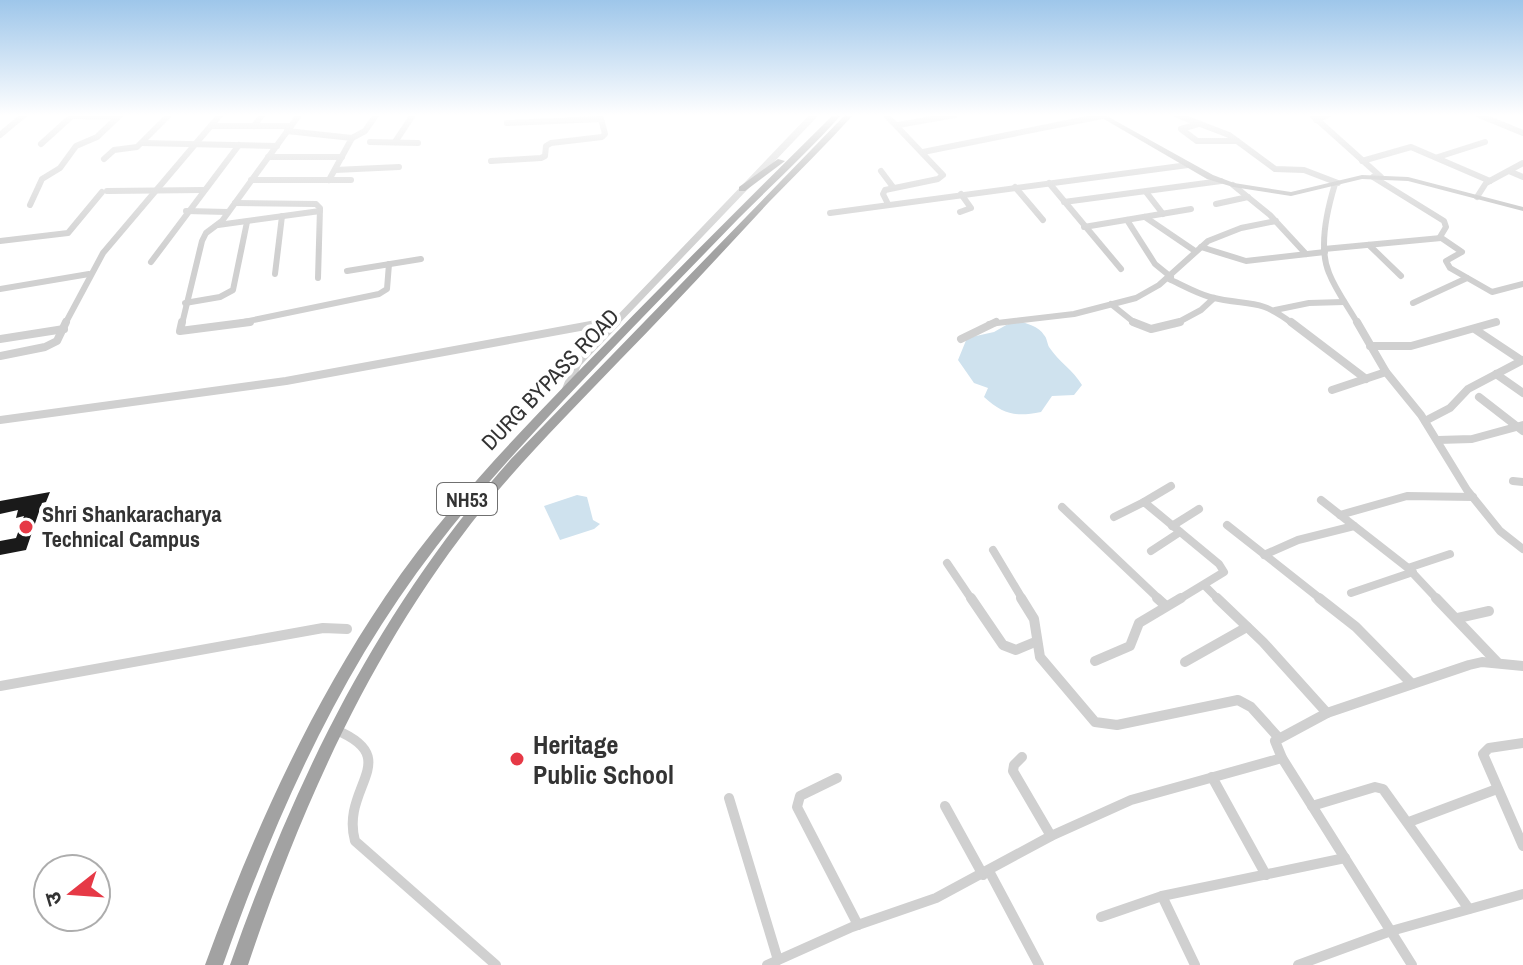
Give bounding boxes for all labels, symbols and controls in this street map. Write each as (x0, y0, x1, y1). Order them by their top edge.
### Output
street label: DURG BYPASS ROAD (475, 302, 625, 456)
road number: NH53 (437, 483, 497, 515)
place label: Shri Shankaracharya Technical Campus (42, 499, 222, 554)
marker: Shri Shankaracharya Technical Campus (17, 518, 35, 536)
place label: Heritage Public School (533, 727, 674, 792)
marker: Heritage Public School (508, 750, 526, 768)
north arrow (32, 853, 112, 933)
text: उ (36, 887, 69, 909)

